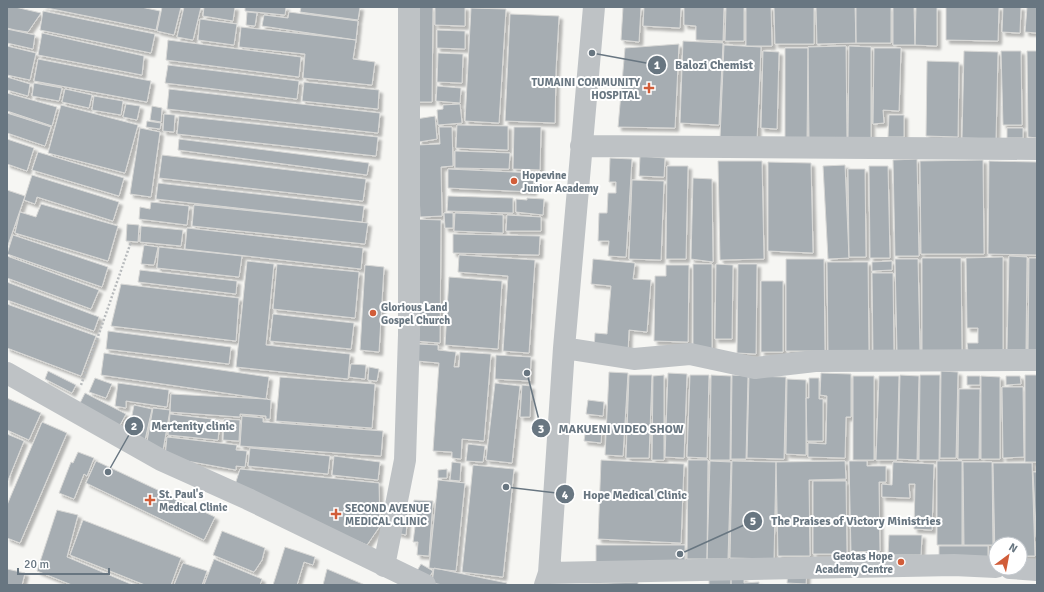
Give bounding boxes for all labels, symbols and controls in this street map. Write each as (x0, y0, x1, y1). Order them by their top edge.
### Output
callout: Balozi Chemist (647, 53, 761, 77)
text: 1 (654, 58, 661, 73)
text: Balozi Chemist (675, 58, 753, 73)
place label: TUMAINI COMMUNITY HOSPITAL (531, 76, 640, 102)
marker: TUMAINI COMMUNITY HOSPITAL (643, 82, 655, 94)
place label: Hopevine Junior Academy (522, 169, 599, 195)
marker: Hopevine Junior Academy (509, 176, 519, 186)
place label: Glorious Land Gospel Church (381, 301, 450, 327)
marker: Glorious Land Gospel Church (368, 308, 378, 318)
callout: Mertenity clinic (124, 414, 243, 438)
callout: MAKUENI VIDEO SHOW (531, 416, 692, 440)
text: 2 (131, 419, 137, 434)
text: Mertenity clinic (151, 419, 235, 434)
text: 3 (538, 422, 544, 437)
text: MAKUENI VIDEO SHOW (559, 422, 684, 437)
callout: Hope Medical Clinic (555, 482, 695, 506)
place label: St. Paul's Medical Clinic (159, 488, 227, 514)
text: 4 (562, 488, 569, 503)
text: Hope Medical Clinic (583, 488, 687, 503)
marker: St. Paul's Medical Clinic (144, 494, 156, 506)
place label: SECOND AVENUE MEDICAL CLINIC (345, 502, 430, 528)
marker: SECOND AVENUE MEDICAL CLINIC (330, 508, 342, 520)
callout: The Praises of Victory Ministries (743, 509, 949, 533)
text: 5 (750, 514, 756, 529)
text: The Praises of Victory Ministries (771, 514, 941, 529)
north arrow (988, 536, 1028, 576)
text: N (1006, 540, 1020, 555)
scale bar (18, 550, 109, 576)
place label: Geotas Hope Academy Centre (815, 550, 894, 576)
text: 20 m (24, 557, 49, 572)
marker: Geotas Hope Academy Centre (896, 557, 906, 567)

